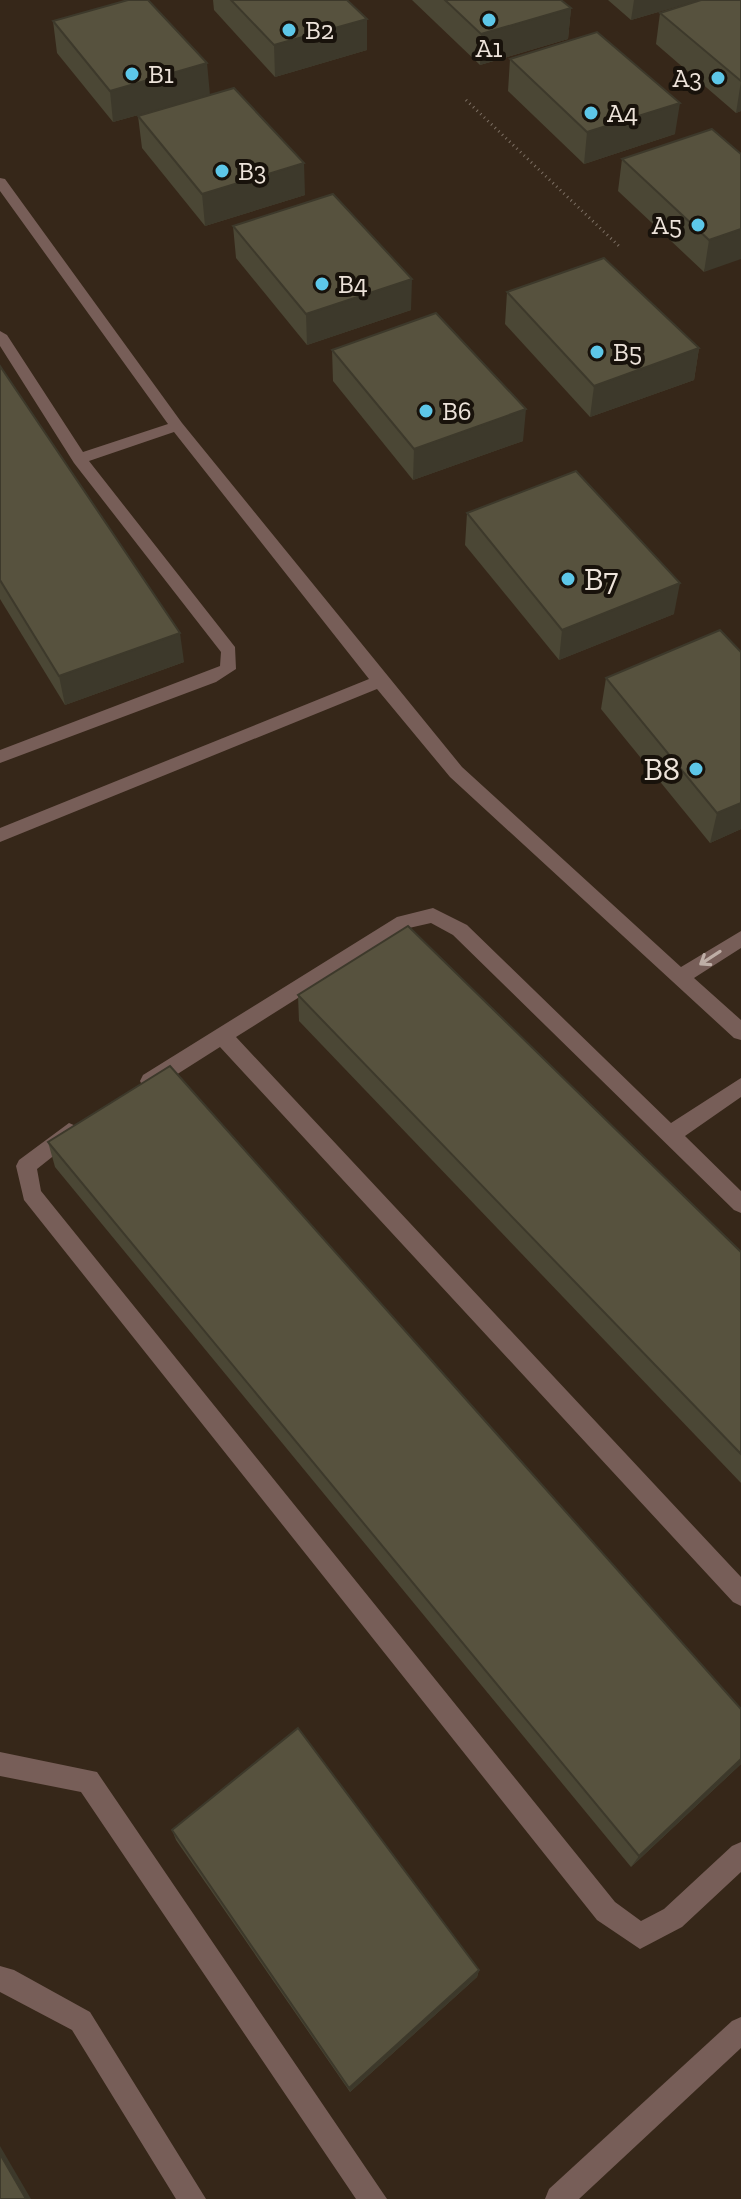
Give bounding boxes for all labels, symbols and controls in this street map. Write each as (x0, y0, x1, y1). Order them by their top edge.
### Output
marker: A1 (480, 11, 498, 29)
place label: B2 (305, 14, 334, 46)
marker: B2 (280, 21, 298, 39)
place label: A1 (476, 32, 502, 64)
place label: B1 (148, 58, 174, 90)
place label: A3 (672, 62, 702, 94)
marker: B1 (123, 65, 141, 83)
marker: A3 (709, 69, 727, 87)
place label: A4 (607, 97, 638, 129)
marker: A4 (582, 104, 600, 122)
place label: B3 (238, 155, 266, 187)
marker: B3 (213, 162, 231, 180)
place label: A5 (652, 209, 682, 241)
marker: A5 (689, 216, 707, 234)
place label: B4 (338, 268, 368, 300)
marker: B4 (313, 275, 331, 293)
place label: B5 (613, 336, 642, 368)
marker: B5 (588, 343, 606, 361)
place label: B6 (442, 395, 472, 427)
marker: B6 (417, 402, 435, 420)
place label: B7 (584, 560, 618, 598)
marker: B7 (559, 570, 577, 588)
place label: B8 (643, 750, 680, 788)
marker: B8 (687, 760, 705, 778)
one-way arrow (699, 951, 722, 967)

